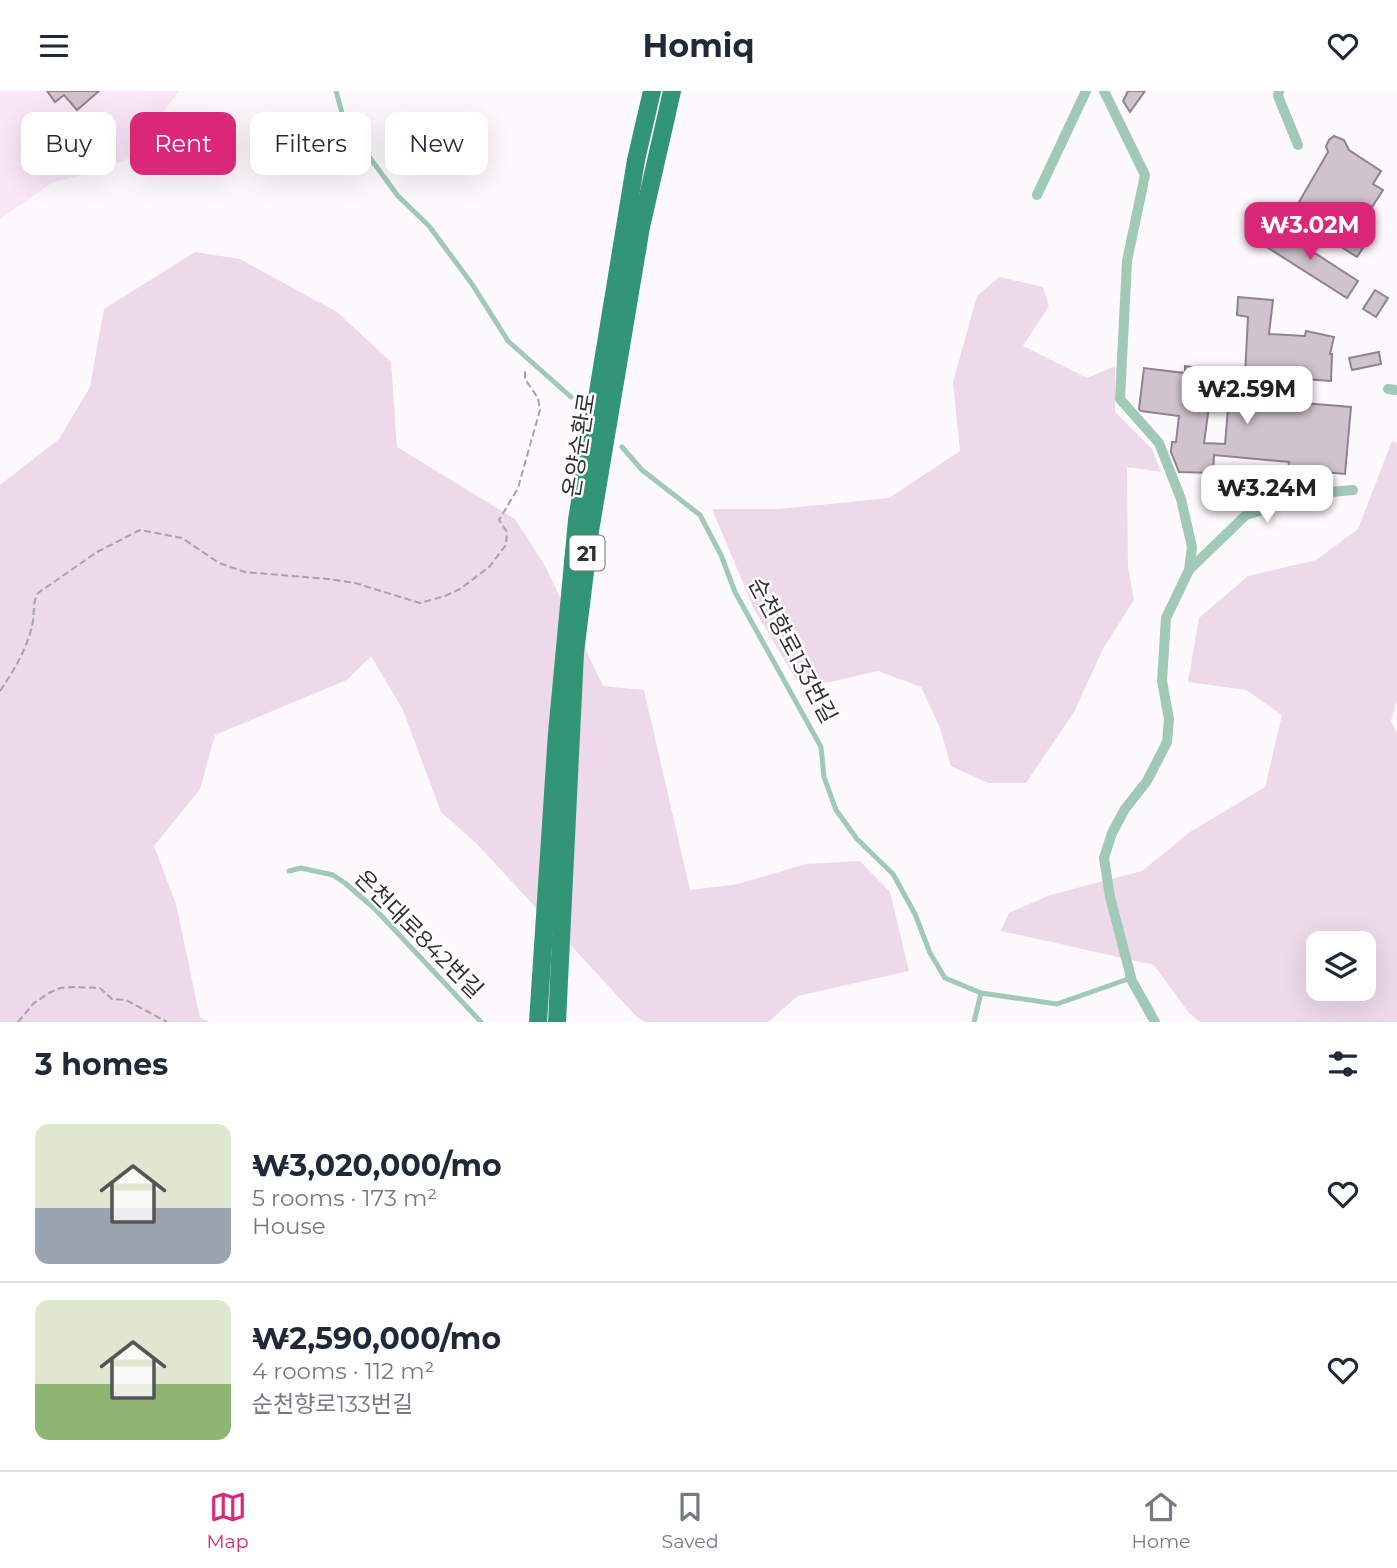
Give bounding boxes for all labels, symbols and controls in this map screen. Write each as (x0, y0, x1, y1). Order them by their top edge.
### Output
text: Homiq (642, 26, 755, 65)
icon: menu (35, 27, 73, 65)
icon: heart (1324, 27, 1362, 65)
chip: Buy (21, 112, 116, 175)
chip: Rent (130, 112, 236, 175)
chip: Filters (250, 112, 371, 175)
chip: New (385, 112, 488, 175)
pin: ₩3.02M (1253, 202, 1367, 262)
text: ₩3.02M (1260, 211, 1360, 239)
pin: ₩2.59M (1190, 367, 1304, 426)
text: ₩2.59M (1198, 375, 1296, 403)
street label: 온양순환로 (557, 391, 601, 499)
pin: ₩3.24M (1210, 465, 1324, 525)
text: ₩3.24M (1217, 474, 1317, 502)
road number: 21 (570, 535, 604, 571)
street label: 순천향로133번길 (743, 572, 843, 728)
street label: 온천대로842번길 (349, 864, 489, 1004)
map controls (1306, 931, 1376, 1001)
button: layers (1306, 931, 1376, 1001)
icon: filters (1324, 1045, 1362, 1083)
text: 3 homes (35, 1046, 168, 1083)
text: ₩3,020,000/mo (252, 1147, 502, 1184)
icon: home (91, 1152, 175, 1236)
icon: heart (1324, 1175, 1362, 1213)
text: 5 rooms · 173 m² (252, 1184, 437, 1212)
text: House (252, 1212, 326, 1240)
text: ₩2,590,000/mo (252, 1320, 501, 1357)
icon: home (91, 1328, 175, 1412)
icon: heart (1324, 1351, 1362, 1389)
text: 4 rooms · 112 m² (252, 1357, 434, 1385)
text: 순천향로133번길 (252, 1390, 413, 1418)
tab: Map (206, 1488, 249, 1553)
tab: Saved (662, 1488, 719, 1553)
tab: Home (1132, 1488, 1191, 1553)

